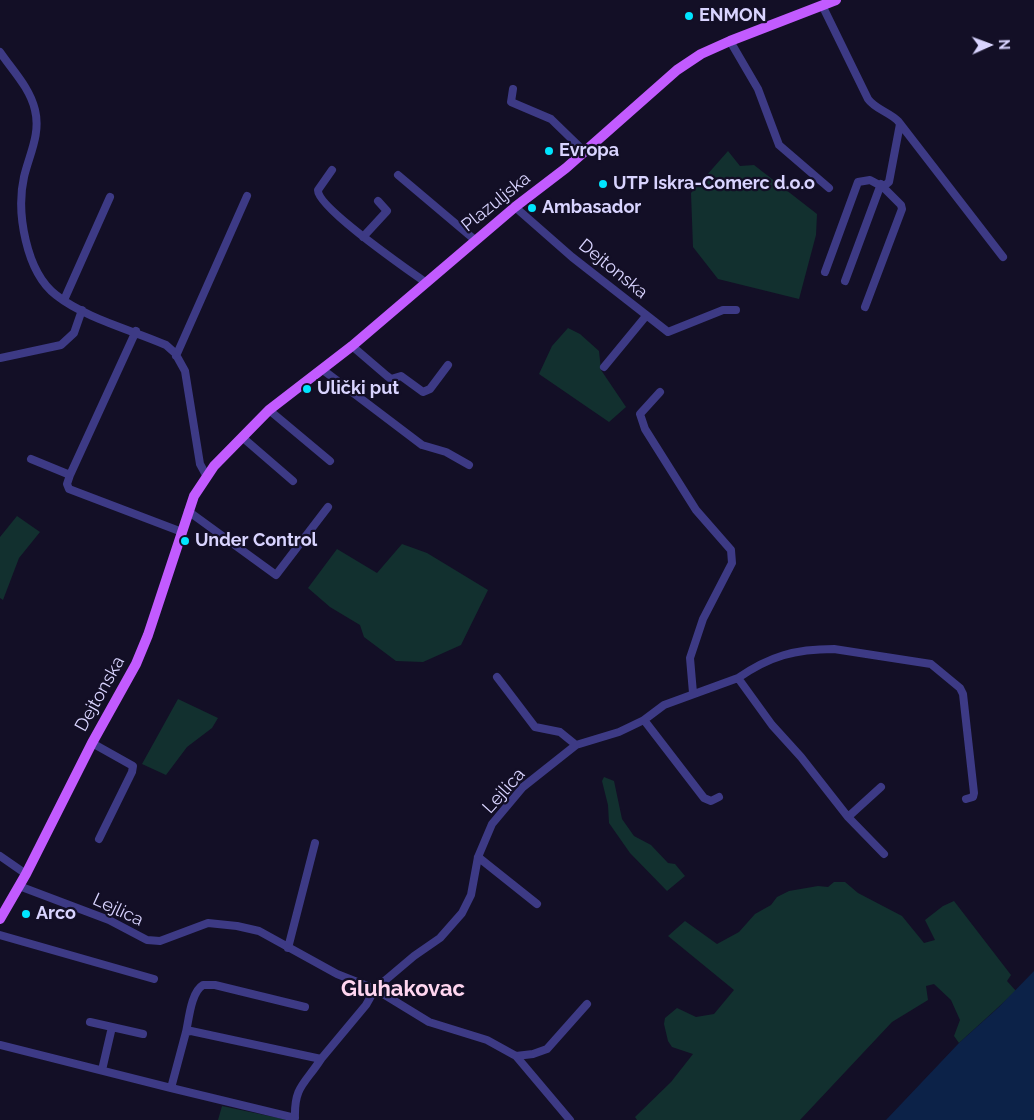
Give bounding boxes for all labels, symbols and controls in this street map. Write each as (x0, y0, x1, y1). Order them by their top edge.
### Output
place label: ENMON (699, 5, 766, 27)
marker: ENMON (683, 10, 695, 22)
north arrow (964, 20, 1014, 70)
text: N (996, 39, 1012, 50)
place label: Evropa (559, 140, 619, 162)
marker: Evropa (543, 145, 555, 157)
street label: Plazuljska (457, 168, 535, 236)
place label: UTP Iskra-Comerc d.o.o (613, 173, 815, 195)
marker: UTP Iskra-Comerc d.o.o (597, 178, 609, 190)
place label: Ambasador (542, 197, 641, 219)
marker: Ambasador (526, 202, 538, 214)
street label: Dejtonska (574, 235, 652, 303)
place label: Ulički put (317, 378, 399, 400)
marker: Ulički put (301, 383, 313, 395)
place label: Under Control (195, 530, 317, 552)
marker: Under Control (179, 535, 191, 547)
street label: Dejtonska (71, 653, 129, 735)
street label: Lejlica (478, 764, 530, 818)
street label: Lejlica (89, 889, 147, 931)
place label: Arco (36, 903, 76, 925)
marker: Arco (20, 908, 32, 920)
district label: Gluhakovac (341, 976, 465, 1002)

